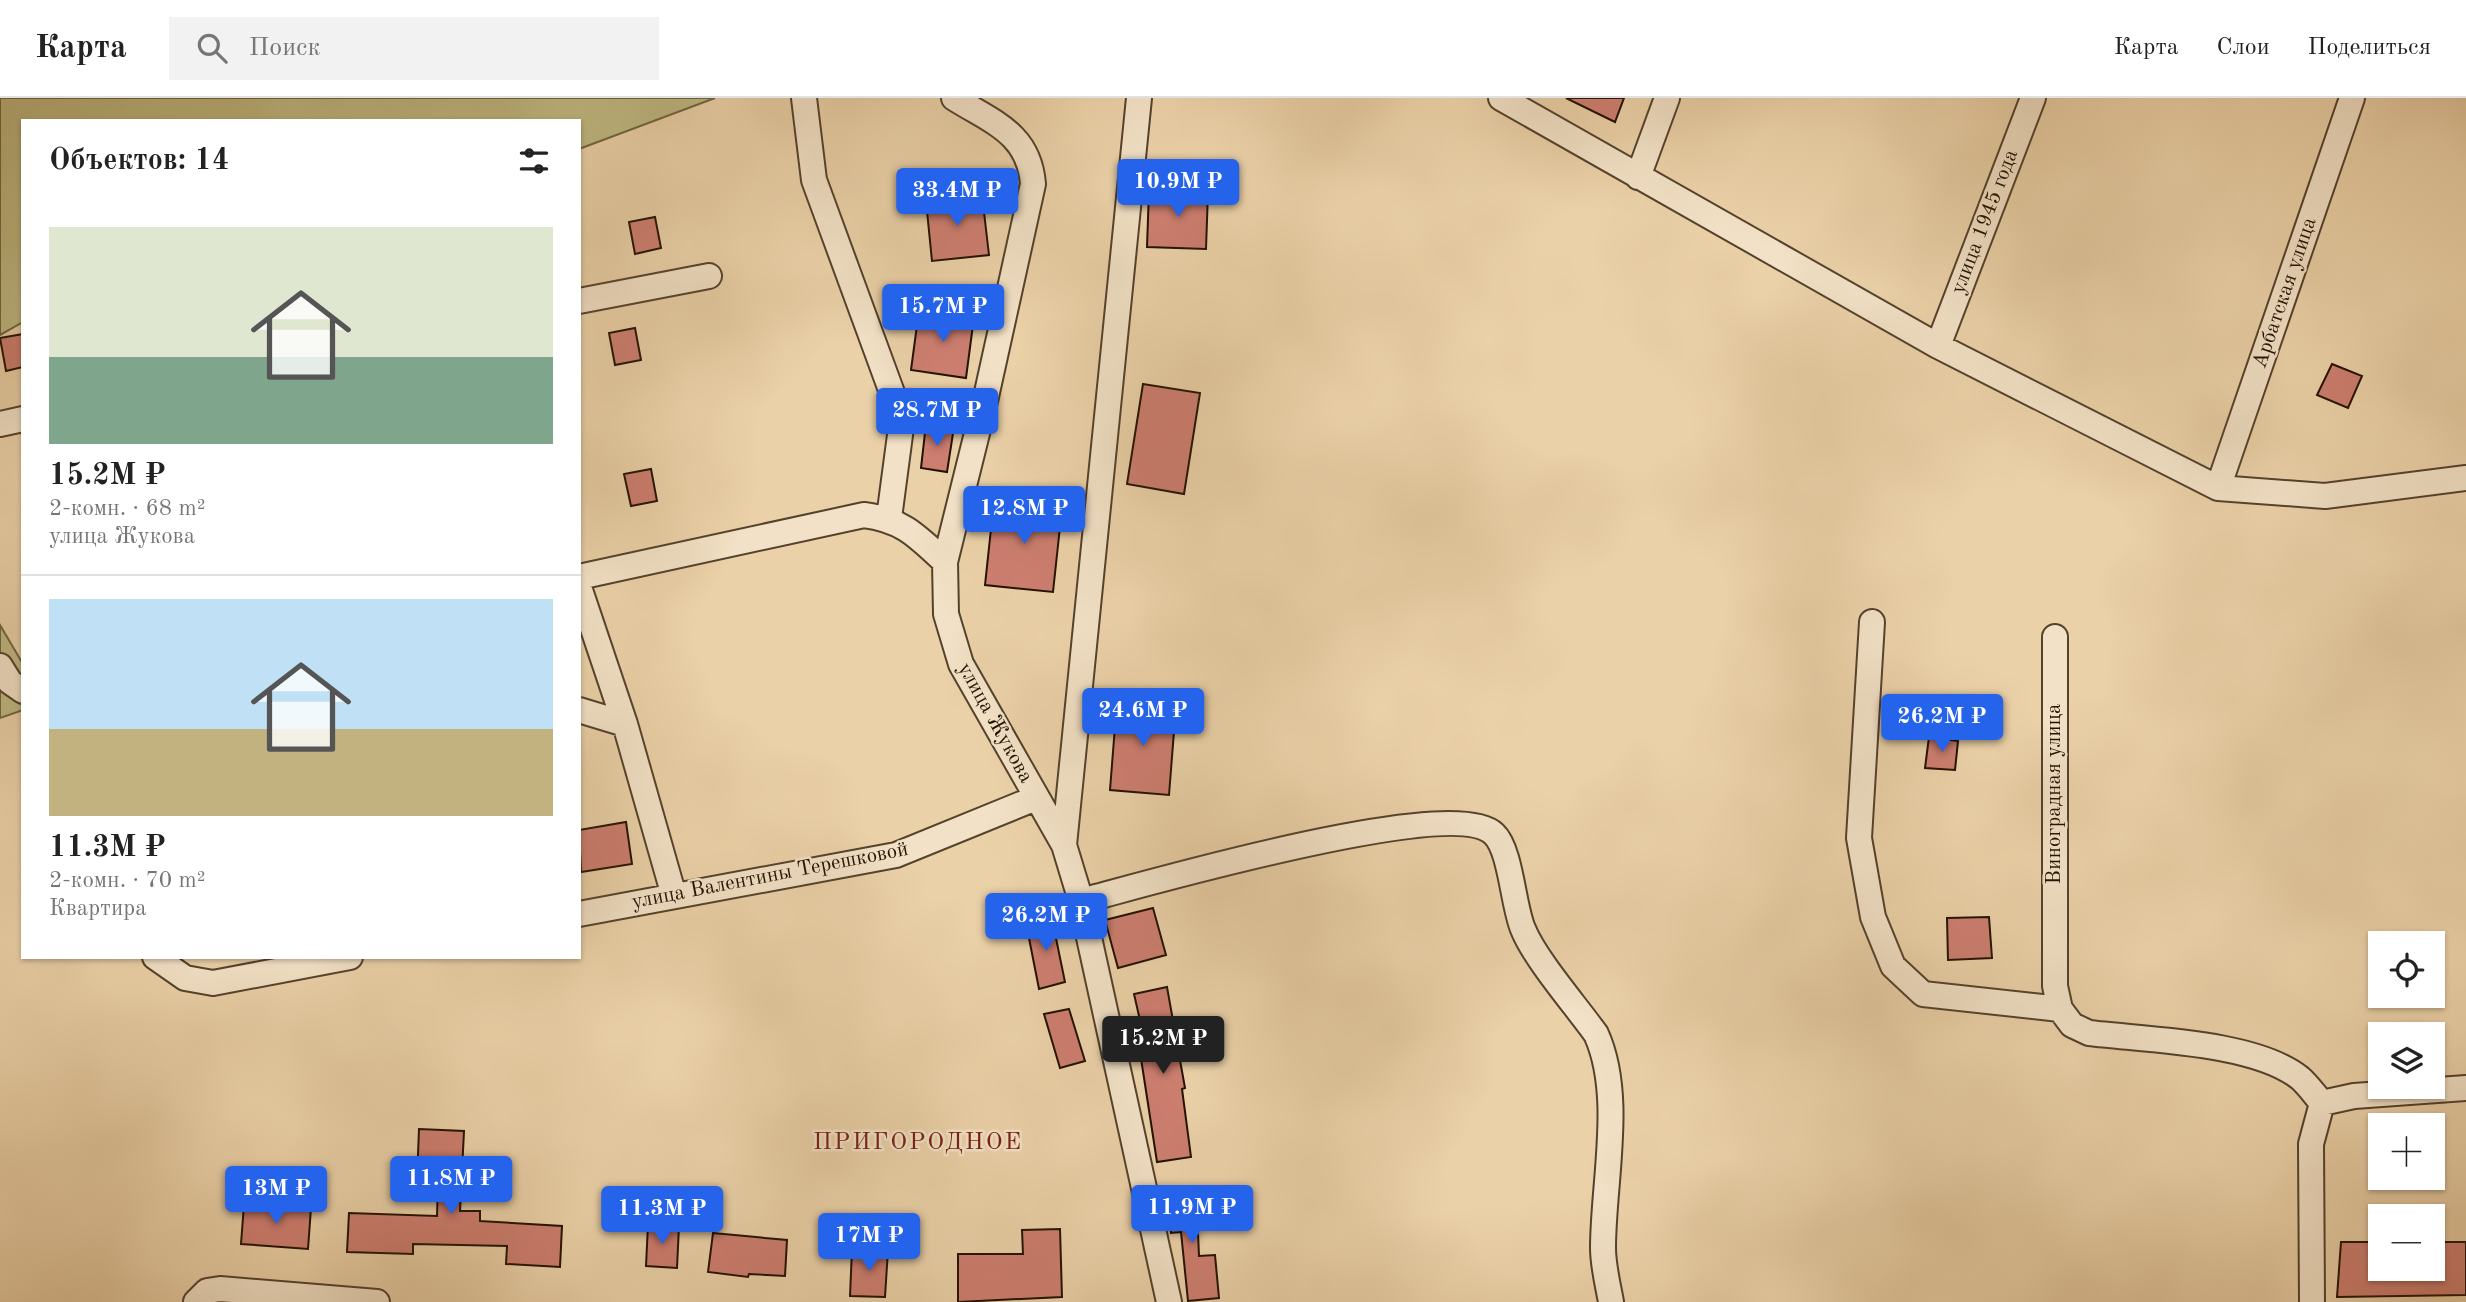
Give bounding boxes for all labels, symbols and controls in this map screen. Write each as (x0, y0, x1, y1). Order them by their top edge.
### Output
search box (169, 17, 659, 80)
icon: search (193, 29, 231, 67)
text: Карта (35, 32, 127, 65)
text: Поиск (249, 35, 321, 61)
text: Карта (2114, 36, 2179, 60)
text: Слои (2217, 36, 2270, 60)
text: Поделиться (2308, 36, 2431, 60)
icon: filters (515, 142, 553, 180)
text: Объектов: 14 (49, 146, 229, 176)
street label: улица 1945 года (1948, 147, 2022, 297)
pin: 10.9M ₽ (1113, 159, 1243, 219)
pin: 33.4M ₽ (892, 169, 1022, 228)
text: 10.9M ₽ (1133, 170, 1223, 193)
text: 33.4M ₽ (912, 179, 1002, 202)
street label: Арбатская улица (2249, 215, 2321, 371)
icon: home (238, 272, 364, 398)
pin: 15.7M ₽ (878, 285, 1008, 344)
text: 15.7M ₽ (898, 295, 988, 318)
pin: 28.7M ₽ (872, 388, 1002, 448)
text: 28.7M ₽ (892, 399, 982, 422)
text: 15.2M ₽ (49, 461, 166, 491)
pin: 12.8M ₽ (959, 486, 1089, 546)
text: 2-комн. · 68 m² (49, 497, 206, 520)
text: 12.8M ₽ (979, 497, 1069, 520)
text: улица Жукова (49, 525, 195, 548)
icon: home (238, 644, 364, 770)
street label: улица Жукова (954, 660, 1036, 786)
pin: 24.6M ₽ (1078, 688, 1208, 748)
pin: 26.2M ₽ (1877, 694, 2007, 754)
text: 24.6M ₽ (1098, 699, 1188, 722)
street label: Виноградная улица (2044, 704, 2065, 884)
text: 26.2M ₽ (1897, 705, 1987, 728)
text: 11.3M ₽ (49, 833, 166, 863)
street label: улица Валентины Терешковой (630, 839, 910, 913)
text: 2-комн. · 70 m² (49, 869, 206, 892)
pin: 26.2M ₽ (981, 894, 1111, 953)
text: Квартира (49, 897, 147, 920)
text: 26.2M ₽ (1001, 904, 1091, 927)
map controls (2368, 931, 2445, 1281)
button: locate (2368, 931, 2445, 1008)
pin: 15.2M ₽ (1098, 1016, 1228, 1076)
button: layers (2368, 1022, 2445, 1099)
text: 15.2M ₽ (1118, 1027, 1208, 1050)
button: + (2368, 1113, 2445, 1190)
district label: ПРИГОРОДНОЕ (813, 1131, 1023, 1155)
pin: 11.8M ₽ (386, 1156, 516, 1216)
pin: 13M ₽ (227, 1166, 325, 1226)
text: 11.8M ₽ (406, 1167, 496, 1190)
text: 13M ₽ (241, 1177, 311, 1200)
pin: 11.3M ₽ (597, 1186, 727, 1246)
pin: 11.9M ₽ (1127, 1186, 1257, 1245)
text: 11.9M ₽ (1147, 1196, 1237, 1219)
text: 11.3M ₽ (617, 1197, 707, 1220)
button: − (2368, 1204, 2445, 1281)
pin: 17M ₽ (820, 1214, 918, 1273)
text: 17M ₽ (834, 1224, 904, 1247)

